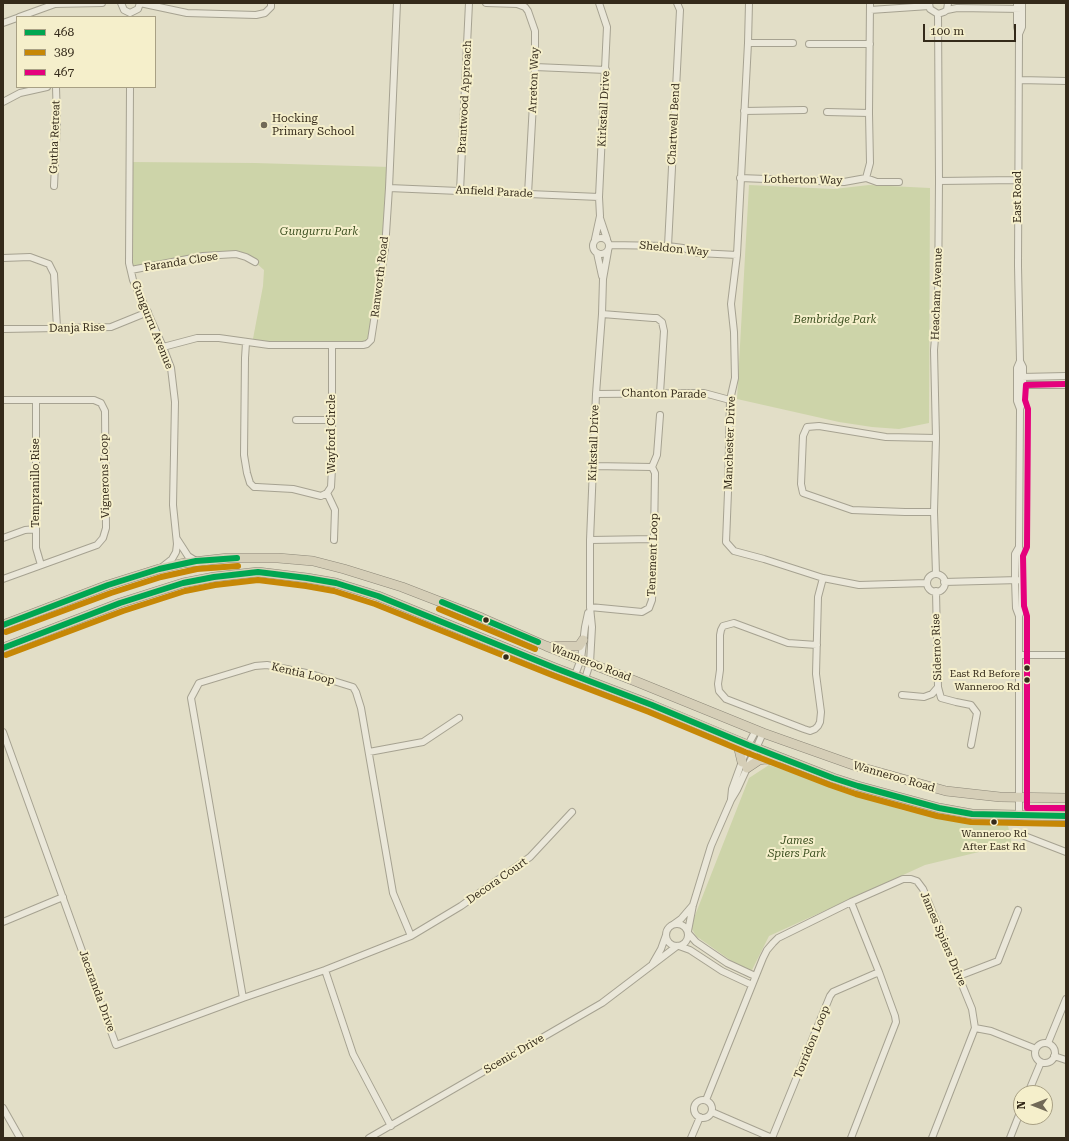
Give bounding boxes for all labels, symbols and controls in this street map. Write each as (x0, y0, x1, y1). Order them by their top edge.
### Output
legend (16, 16, 156, 88)
scale bar (925, 16, 1018, 42)
text: 100 m (930, 24, 964, 38)
text: 468 (54, 25, 74, 39)
street label: Brantwood Approach (455, 40, 475, 154)
text: 389 (54, 45, 74, 59)
street label: Arreton Way (526, 47, 542, 113)
text: 467 (54, 65, 74, 79)
street label: Kirkstall Drive (595, 70, 613, 148)
street label: Chartwell Bend (665, 83, 683, 165)
street label: Gutha Retreat (47, 100, 63, 174)
place label: Hocking Primary School (272, 112, 354, 138)
marker: Hocking Primary School (259, 120, 269, 130)
street label: East Road (1011, 171, 1025, 223)
street label: Lotherton Way (763, 173, 843, 187)
street label: Anfield Parade (455, 183, 533, 201)
park label: Gungurru Park (280, 225, 358, 239)
street label: Ranworth Road (368, 236, 392, 318)
street label: Sheldon Way (639, 239, 709, 259)
street label: Heacham Avenue (929, 248, 945, 340)
street label: Faranda Close (143, 250, 219, 274)
street label: Gungurru Avenue (128, 279, 176, 371)
park label: Bembridge Park (794, 313, 876, 327)
street label: Danja Rise (49, 321, 105, 335)
street label: Chanton Parade (622, 387, 706, 401)
street label: Wayford Circle (325, 394, 339, 474)
street label: Manchester Drive (722, 396, 738, 490)
street label: Kirkstall Drive (586, 405, 602, 481)
street label: Vignerons Loop (98, 434, 112, 518)
street label: Tempranillo Rise (29, 438, 43, 528)
street label: Tenement Loop (645, 513, 661, 597)
street label: Siderno Rise (929, 613, 945, 681)
unlabelled marker (481, 615, 491, 625)
street label: Wanneroo Road (549, 642, 633, 684)
unlabelled marker (501, 652, 511, 662)
street label: Kentia Loop (270, 660, 336, 688)
unlabelled marker (1022, 663, 1032, 673)
place label: East Rd Before Wanneroo Rd (950, 668, 1020, 692)
marker: East Rd Before Wanneroo Rd (1022, 675, 1032, 685)
street label: Wanneroo Road (852, 759, 936, 795)
marker: Wanneroo Rd After East Rd (989, 817, 999, 827)
place label: Wanneroo Rd After East Rd (961, 828, 1027, 852)
park label: James Spiers Park (768, 834, 826, 860)
street label: Decora Court (464, 855, 530, 907)
street label: James Spiers Drive (917, 890, 969, 988)
street label: Jacaranda Drive (76, 948, 118, 1034)
street label: Torridon Loop (791, 1004, 833, 1080)
street label: Scenic Drive (481, 1031, 547, 1077)
north arrow (1013, 1085, 1053, 1125)
text: N (1015, 1101, 1028, 1109)

